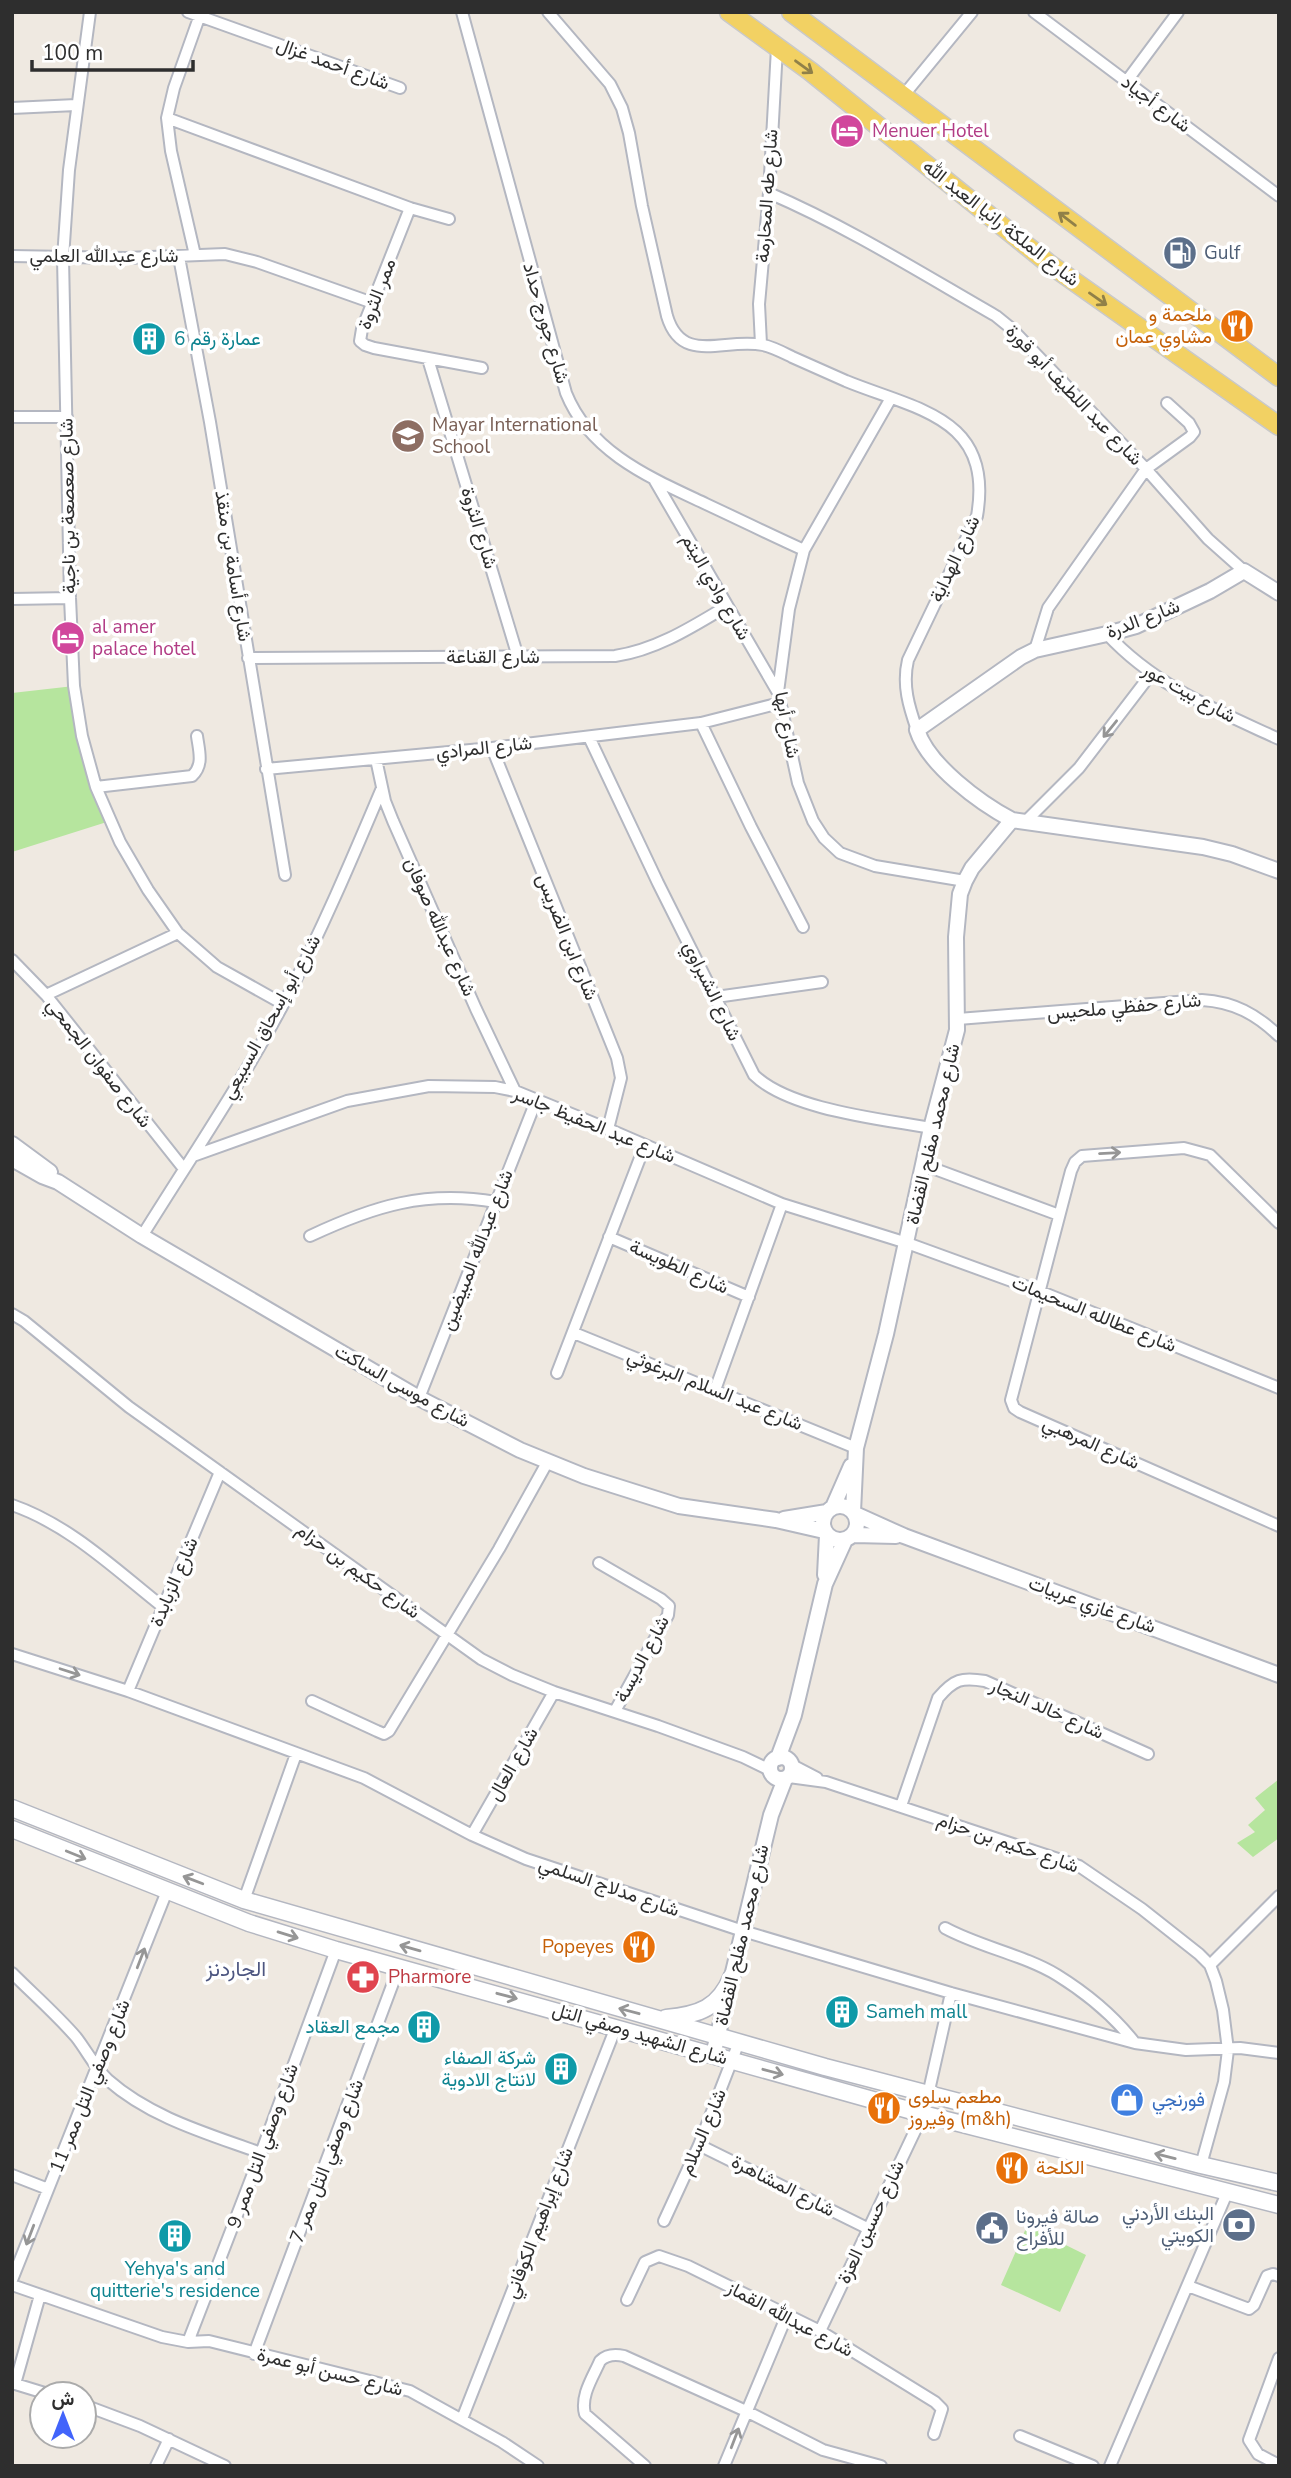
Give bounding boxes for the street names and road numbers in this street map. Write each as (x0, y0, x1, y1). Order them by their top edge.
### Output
street label: شارع أحمد غزال (273, 31, 393, 97)
street label: شارع أجياد (1116, 69, 1196, 139)
street label: شارع طه المحارمة (749, 128, 785, 264)
street label: شارع الملكة رانيا العبد الله (917, 154, 1085, 292)
street label: شارع عبدالله العلمي (30, 243, 178, 271)
street label: ممر الثروة (352, 255, 402, 333)
street label: شارع جورج حداد (516, 259, 576, 387)
street label: شارع عبد اللطيف أبو قورة (1000, 319, 1148, 471)
street label: شارع صعصعة بن ناجية (53, 418, 83, 594)
street label: شارع الثروة (454, 484, 504, 572)
street label: شارع أسامة بن منقذ (208, 489, 258, 643)
street label: شارع الهداية (924, 511, 986, 607)
street label: شارع وادي اليتم (673, 529, 757, 646)
street label: شارع الدرة (1102, 593, 1184, 645)
street label: شارع القناعة (446, 644, 540, 670)
street label: شارع بيت عور (1137, 656, 1240, 729)
street label: شارع أبها (768, 689, 806, 761)
street label: شارع المرادي (435, 730, 534, 768)
street label: شارع عبدالله صوفان (398, 853, 482, 1001)
street label: شارع ابن الضريس (530, 870, 604, 1004)
street label: شارع أبو إسحاق السبيعي (215, 930, 329, 1105)
street label: شارع الشبراوي (675, 937, 747, 1046)
street label: شارع حفظي ملحيس (1046, 987, 1202, 1029)
street label: شارع صفوان الجمحي (39, 993, 158, 1135)
street label: شارع محمد مفلح القضاة (900, 1041, 966, 1227)
street label: شارع عبد الحفيظ جاسر (508, 1080, 679, 1169)
street label: شارع عبدالله المبيضين (434, 1166, 520, 1334)
street label: شارع الطويسة (625, 1234, 733, 1300)
street label: شارع عطالله السحيمات (1008, 1269, 1180, 1359)
street label: شارع موسى الساكت (330, 1338, 474, 1434)
street label: شارع عبد السلام البرغوثي (623, 1343, 807, 1439)
street label: شارع المرهبي (1038, 1410, 1144, 1478)
street label: شارع حكيم بن حزام (290, 1517, 426, 1625)
street label: شارع الزبابدة (143, 1533, 205, 1631)
street label: شارع غازي عربيات (1024, 1570, 1159, 1642)
street label: شارع الديسة (608, 1611, 676, 1707)
street label: شارع خالد النجار (985, 1672, 1108, 1746)
street label: شارع العال (481, 1722, 545, 1806)
street label: شارع حكيم بن حزام (934, 1807, 1082, 1879)
street label: شارع محمد مفلح القضاة (709, 1842, 775, 2028)
street label: شارع مدلاج السلمي (535, 1851, 683, 1925)
street label: شارع وصفي التل ممر 11 (43, 1995, 139, 2177)
street label: شارع الشهيد وصفي التل (549, 1997, 731, 2073)
street label: شارع وصفي التل ممر 9 (221, 2060, 307, 2233)
street label: شارع وصفي التل ممر 7 (284, 2075, 372, 2247)
street label: شارع السلام (673, 2085, 733, 2179)
street label: شارع إبراهيم الكوفاني (498, 2144, 582, 2303)
street label: شارع المشاهرة (727, 2149, 839, 2223)
street label: شارع حسين العزة (831, 2156, 911, 2288)
street label: شارع عبدالله القماز (721, 2274, 858, 2363)
street label: شارع حسن أبو عمرة (254, 2341, 406, 2403)

